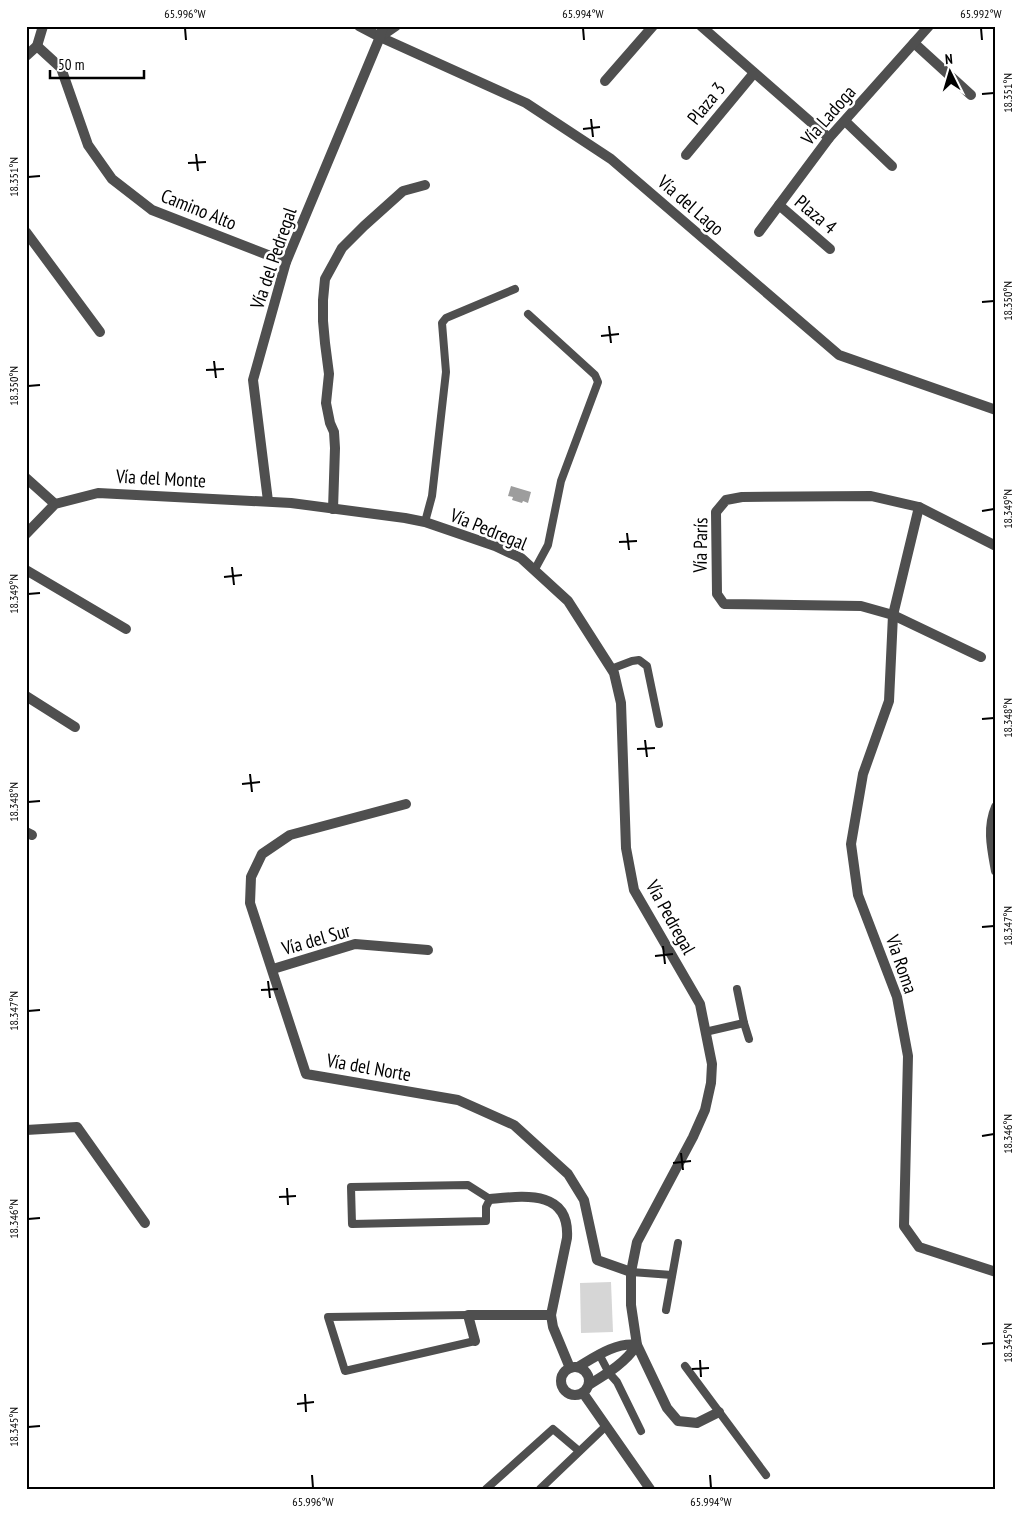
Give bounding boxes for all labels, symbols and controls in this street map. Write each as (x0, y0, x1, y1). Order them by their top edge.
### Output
text: 65.996°W (164, 6, 206, 21)
text: 65.994°W (562, 6, 604, 21)
text: 65.992°W (960, 6, 1002, 21)
scale bar (50, 48, 144, 80)
north arrow (924, 48, 974, 98)
text: N (944, 50, 953, 68)
text: 50 m (58, 55, 84, 74)
text: 18.351°N (1000, 73, 1015, 113)
street label: Plaza 3 (682, 77, 730, 129)
street label: Vía Ladoga (795, 80, 860, 151)
text: 18.351°N (6, 157, 21, 197)
street label: Vía del Lago (652, 169, 729, 240)
street label: Camino Alto (158, 183, 240, 235)
street label: Plaza 4 (790, 190, 842, 239)
street label: Vía del Pedregal (244, 204, 302, 313)
text: 18.350°N (1000, 281, 1015, 321)
text: 18.350°N (6, 366, 21, 406)
street label: Vía del Monte (114, 464, 207, 492)
text: 18.349°N (1000, 489, 1015, 529)
street label: Vía Pedregal (446, 502, 532, 556)
street label: Vía París (688, 517, 712, 574)
text: 18.349°N (6, 574, 21, 614)
text: 18.348°N (1000, 698, 1015, 738)
text: 18.348°N (6, 782, 21, 822)
street label: Vía Pedregal (640, 875, 701, 959)
text: 18.347°N (1000, 906, 1015, 946)
street label: Vía del Sur (278, 918, 354, 960)
street label: Vía Roma (880, 931, 923, 996)
text: 18.347°N (6, 991, 21, 1031)
street label: Vía del Norte (324, 1048, 413, 1086)
text: 18.346°N (1000, 1114, 1015, 1154)
text: 18.346°N (6, 1199, 21, 1239)
text: 18.345°N (1000, 1323, 1015, 1363)
text: 18.345°N (6, 1407, 21, 1447)
text: 65.996°W (292, 1494, 334, 1509)
text: 65.994°W (690, 1494, 732, 1509)

